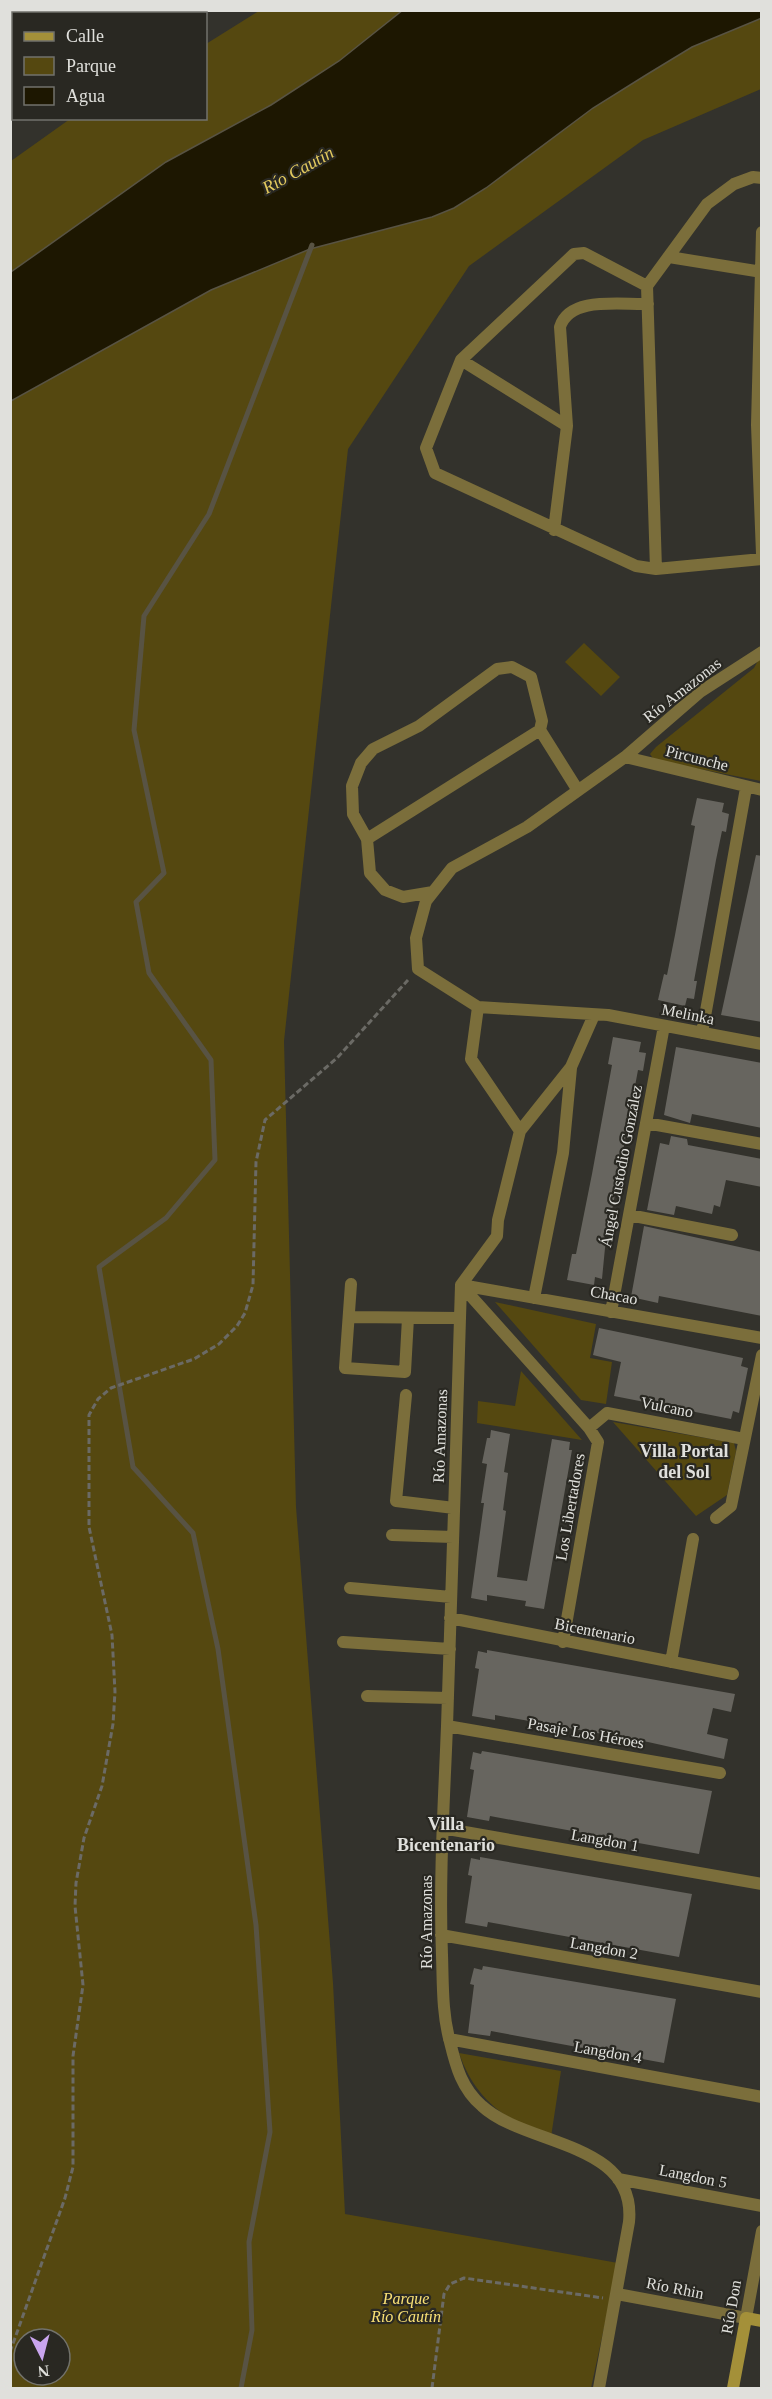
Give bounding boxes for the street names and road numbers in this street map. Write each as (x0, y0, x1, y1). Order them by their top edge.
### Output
street label: Río Amazonas (640, 654, 724, 726)
street label: Pircunche (664, 742, 730, 774)
street label: Melinka (660, 1001, 716, 1027)
street label: Ángel Custodio González (596, 1083, 646, 1249)
street label: Chacao (589, 1282, 639, 1308)
street label: Río Amazonas (430, 1389, 450, 1483)
street label: Vulcano (639, 1394, 695, 1420)
street label: Los Libertadores (552, 1452, 588, 1562)
street label: Bicentenario (553, 1615, 637, 1647)
street label: Pasaje Los Héroes (526, 1714, 646, 1753)
street label: Langdon 1 (569, 1826, 640, 1855)
street label: Río Amazonas (418, 1875, 435, 1969)
street label: Langdon 2 (568, 1934, 639, 1963)
street label: Langdon 4 (572, 2038, 643, 2067)
street label: Langdon 5 (657, 2161, 728, 2192)
street label: Río Rhin (645, 2274, 705, 2302)
street label: Río Don (718, 2279, 744, 2335)

